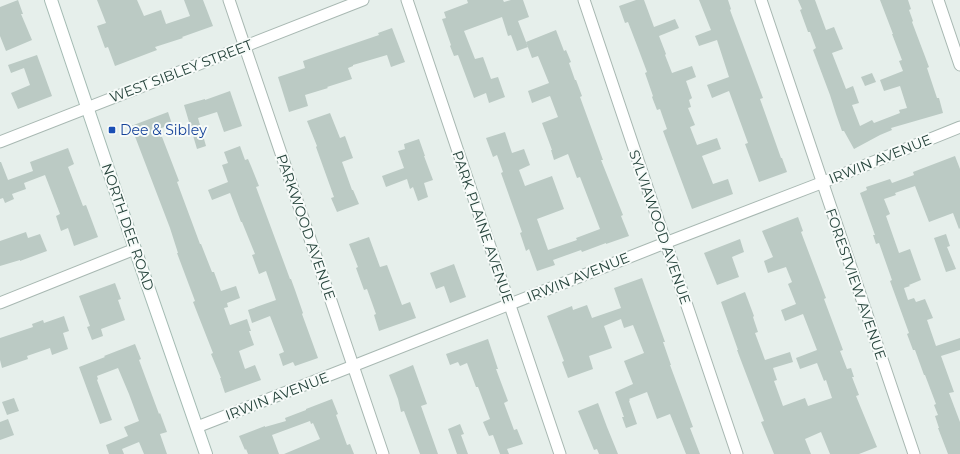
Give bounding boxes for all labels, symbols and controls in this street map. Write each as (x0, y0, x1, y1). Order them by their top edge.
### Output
street label: WEST SIBLEY STREET (107, 35, 255, 107)
place label: Dee & Sibley (120, 121, 207, 139)
marker: Dee & Sibley (107, 125, 117, 135)
street label: IRWIN AVENUE (826, 130, 934, 188)
street label: SYLVIAWOOD AVENUE (625, 147, 695, 307)
street label: PARK PLAINE AVENUE (448, 148, 518, 306)
street label: PARKWOOD AVENUE (273, 152, 339, 302)
street label: NORTH DEE ROAD (98, 161, 158, 293)
street label: FORESTVIEW AVENUE (822, 206, 890, 362)
street label: IRWIN AVENUE (524, 248, 632, 306)
street label: IRWIN AVENUE (223, 368, 331, 424)

